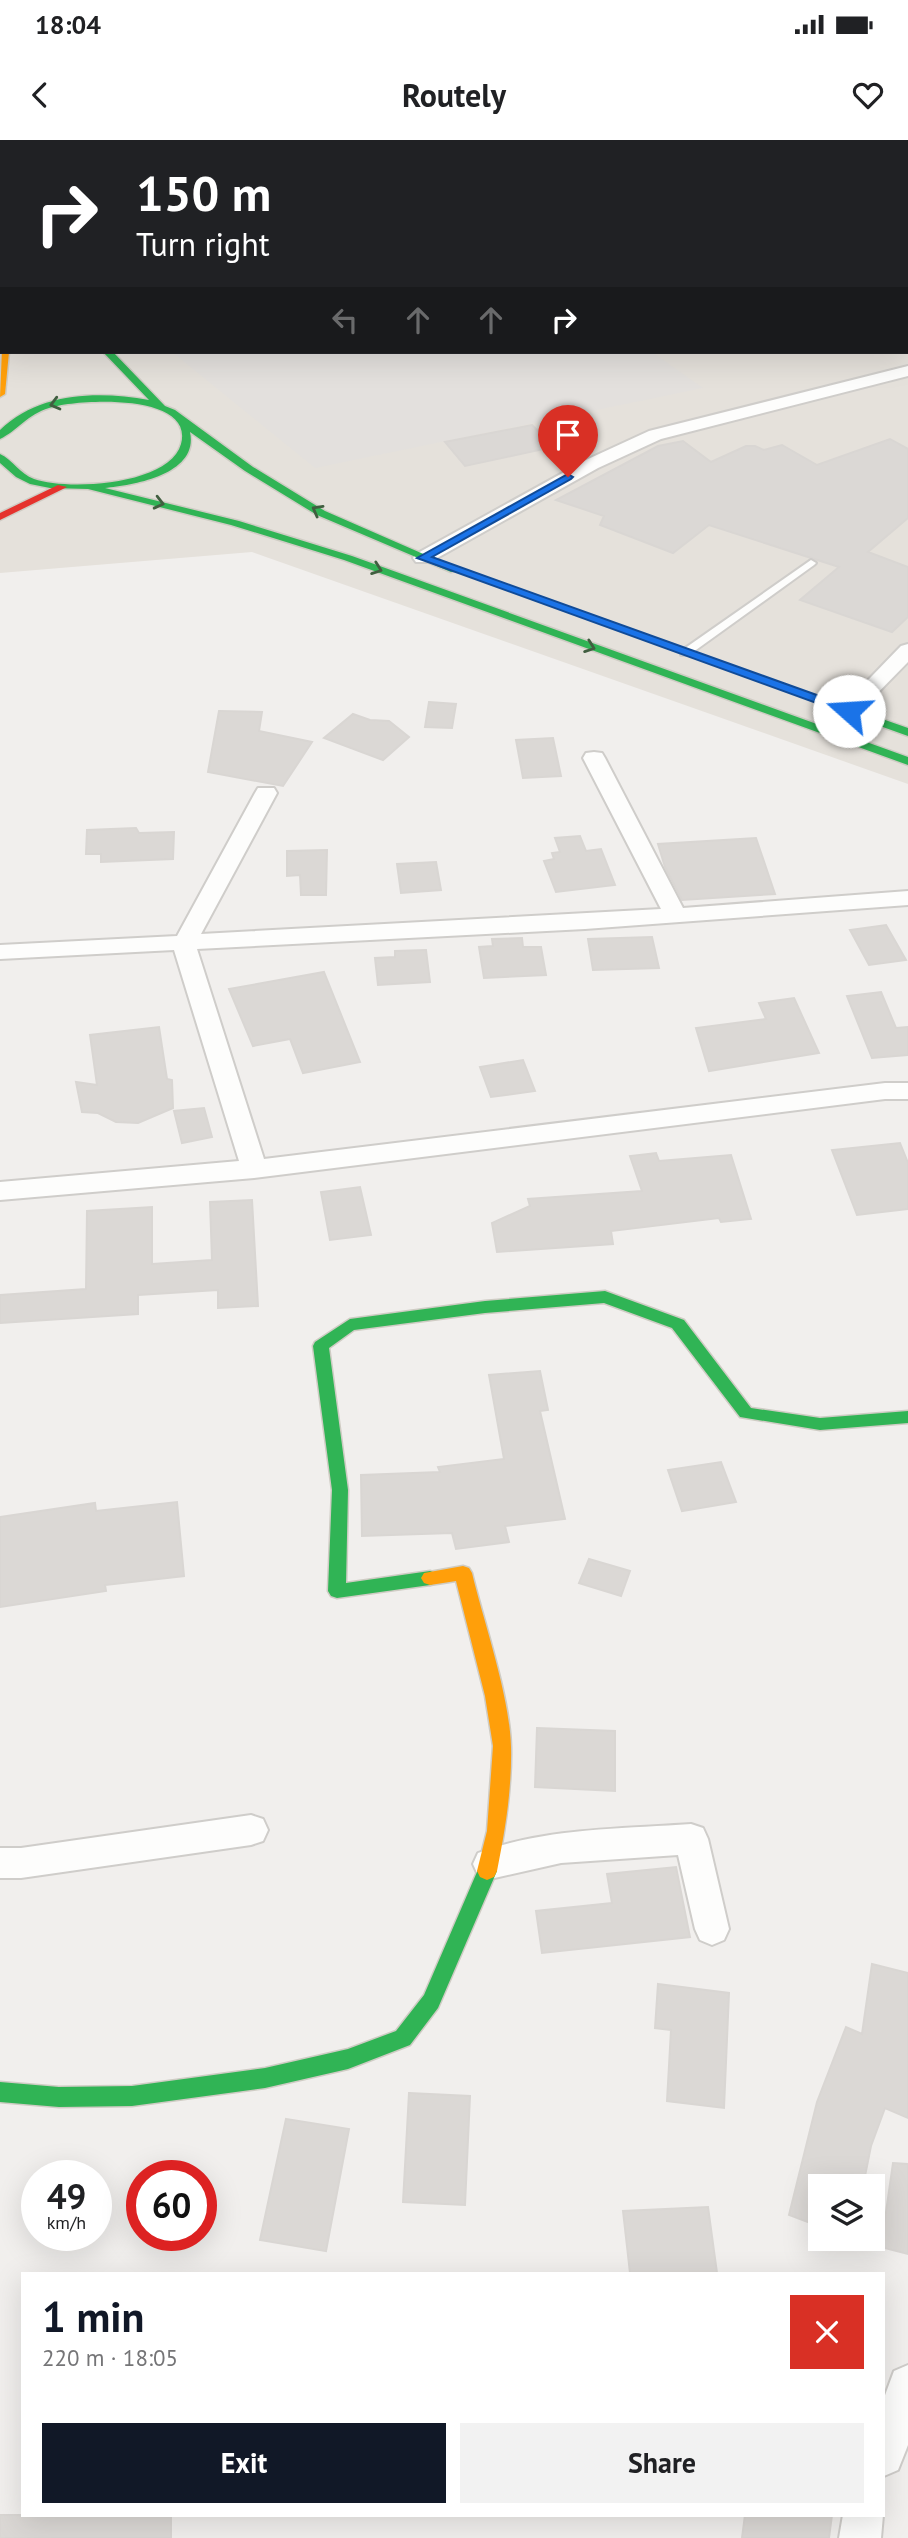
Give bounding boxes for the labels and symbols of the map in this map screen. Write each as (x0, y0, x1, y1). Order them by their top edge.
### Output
one-way arrow (49, 395, 61, 410)
pin (538, 405, 598, 477)
one-way arrow (153, 495, 165, 509)
one-way arrow (312, 505, 324, 518)
one-way arrow (370, 560, 382, 574)
one-way arrow (584, 639, 596, 653)
position arrow (812, 674, 886, 748)
speed limit sign: 60 (126, 2160, 217, 2251)

